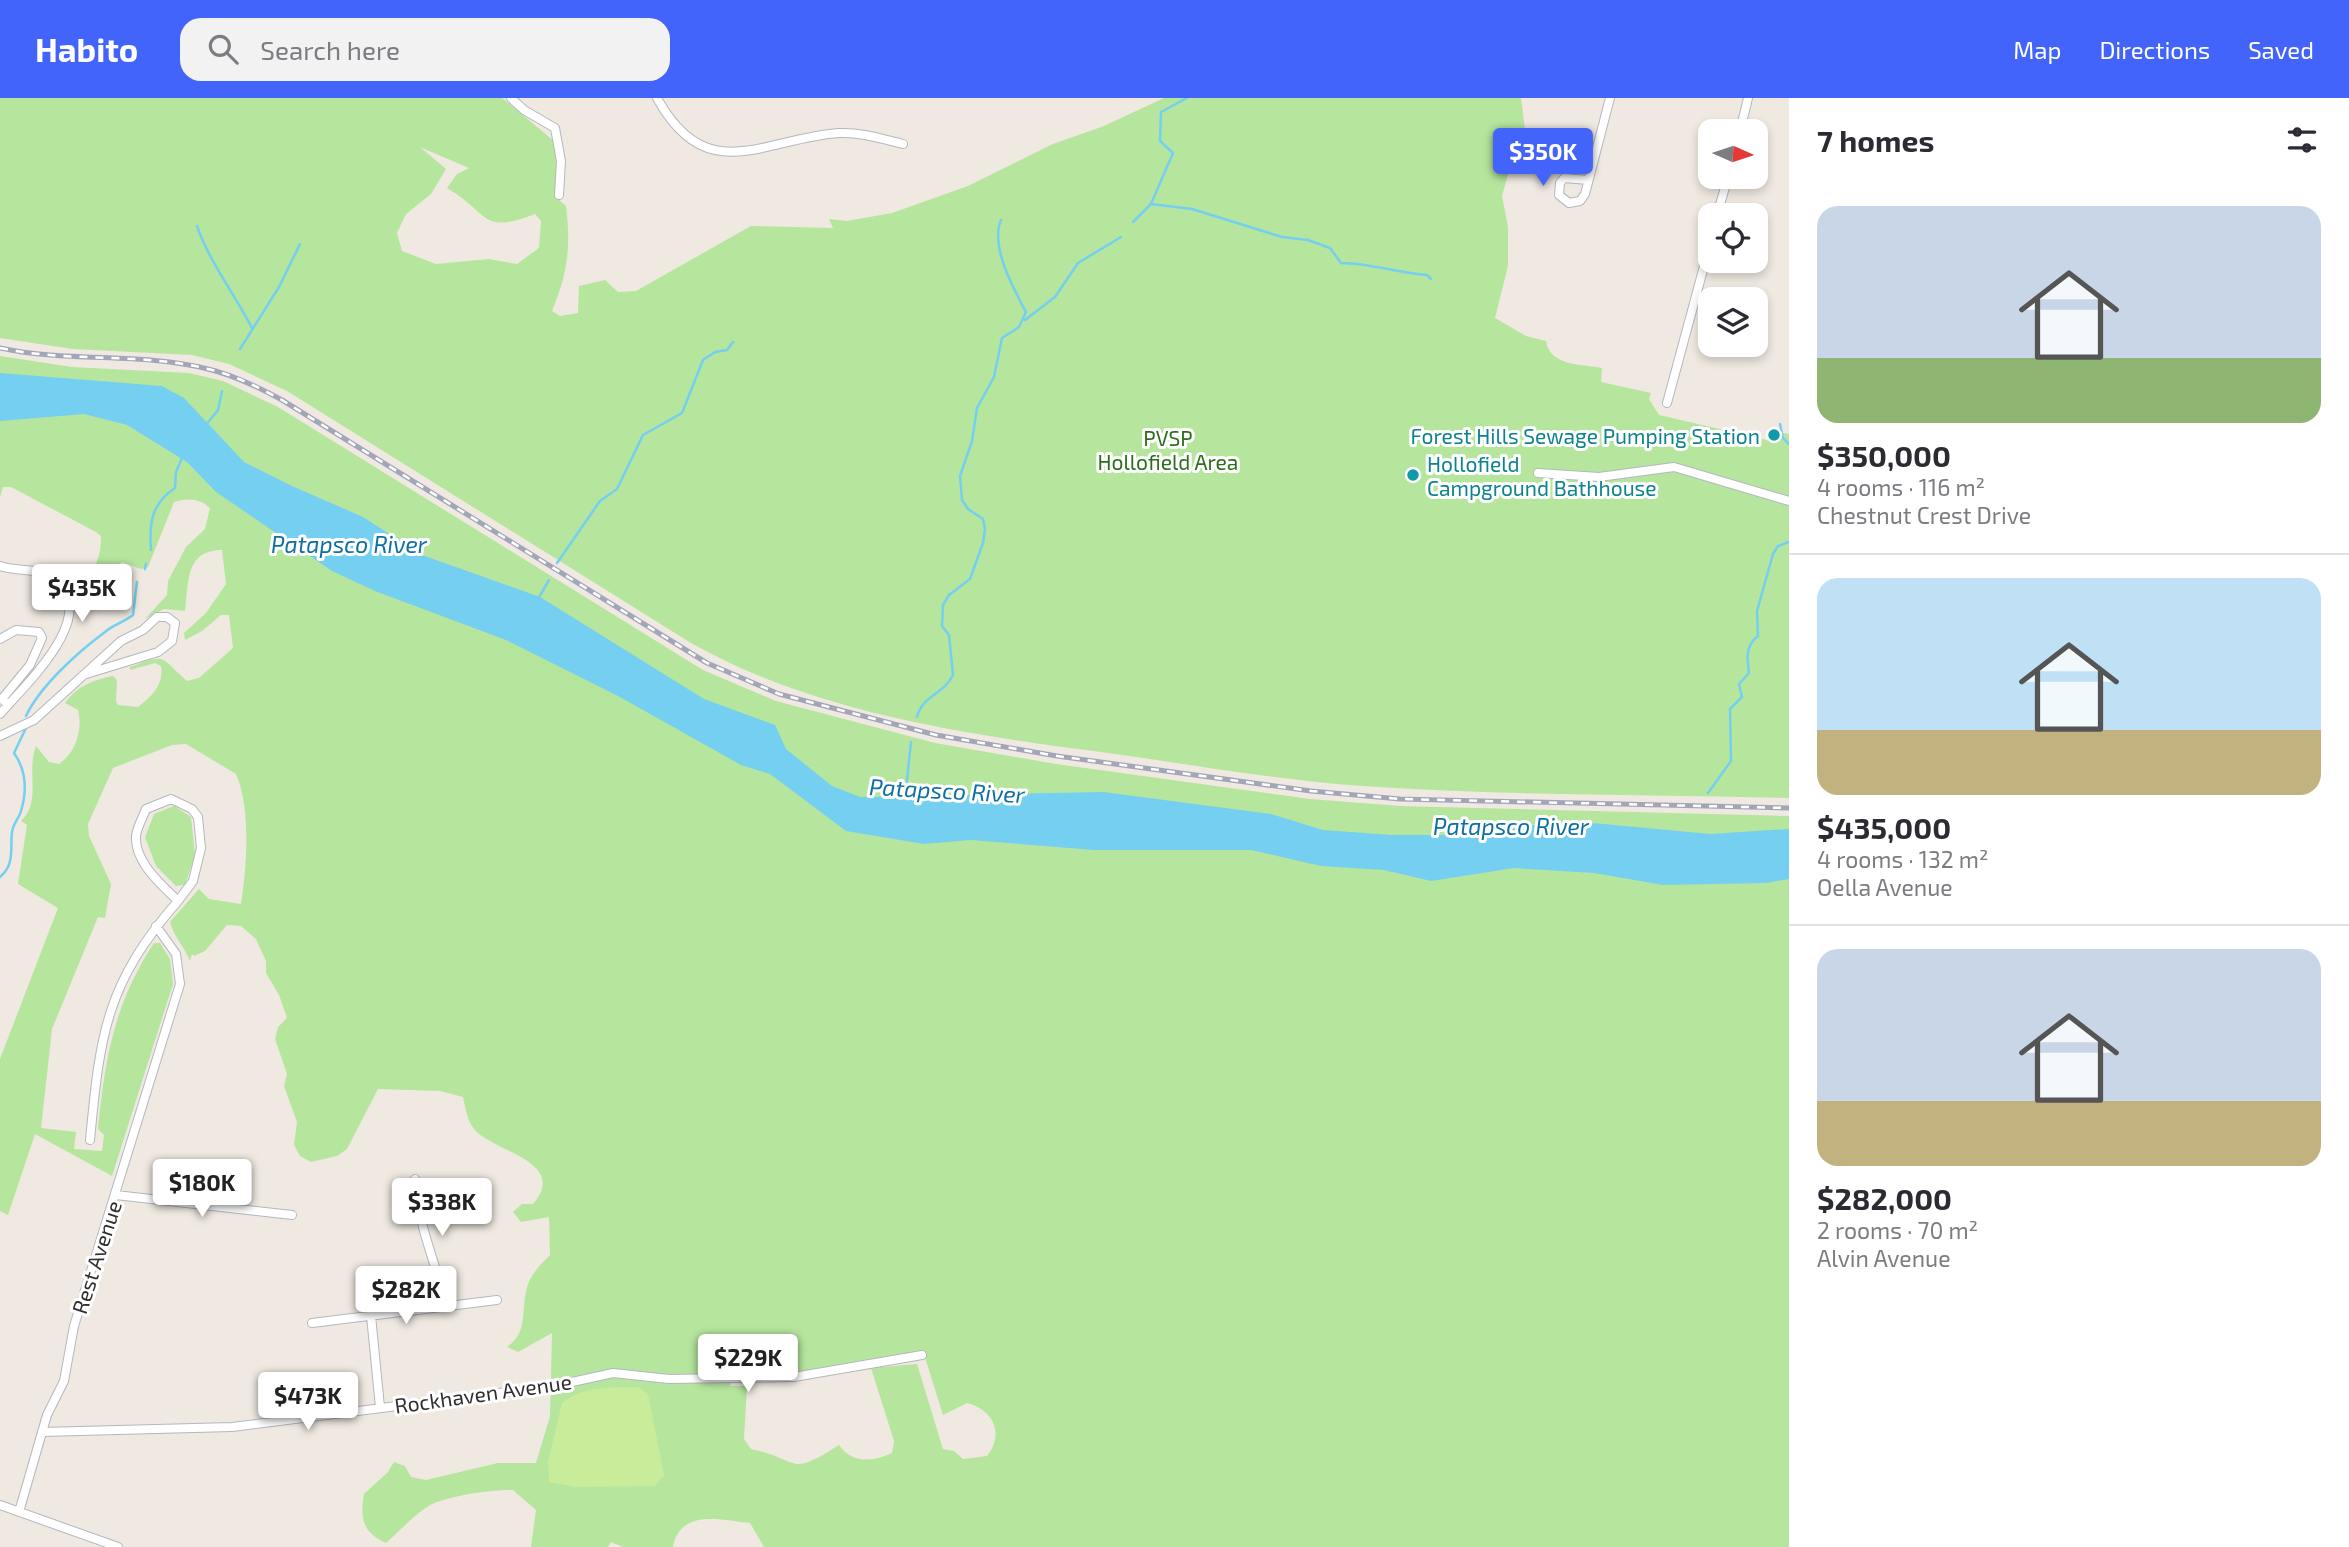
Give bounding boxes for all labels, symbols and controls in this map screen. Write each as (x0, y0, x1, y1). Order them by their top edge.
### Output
search box (180, 18, 670, 81)
text: Habito (35, 29, 138, 69)
icon: search (204, 30, 242, 68)
text: Search here (260, 34, 400, 65)
text: Map (2013, 35, 2061, 64)
text: Directions (2099, 35, 2210, 64)
text: Saved (2248, 35, 2314, 64)
north arrow (1698, 119, 1768, 189)
map controls (1698, 119, 1768, 357)
icon: filters (2283, 121, 2321, 159)
text: 7 homes (1817, 122, 1934, 158)
pin: $350K (1494, 129, 1592, 188)
text: $350K (1509, 137, 1577, 165)
button: locate (1698, 203, 1768, 273)
icon: home (2006, 252, 2132, 378)
button: layers (1698, 287, 1768, 357)
place label: Forest Hills Sewage Pumping Station (1411, 423, 1760, 448)
park label: PVSP Hollofield Area (1098, 425, 1238, 474)
marker: Forest Hills Sewage Pumping Station (1766, 427, 1782, 443)
text: $350,000 (1817, 437, 1951, 473)
place label: Hollofield Campground Bathhouse (1427, 451, 1657, 500)
marker: Hollofield Campground Bathhouse (1405, 467, 1421, 483)
text: 4 rooms · 116 m² (1817, 473, 1985, 501)
text: Chestnut Crest Drive (1817, 501, 2031, 529)
water label: Patapsco River (271, 530, 428, 558)
pin: $435K (33, 564, 131, 624)
text: $435K (48, 573, 116, 601)
icon: home (2006, 624, 2132, 750)
water label: Patapsco River (868, 772, 1026, 808)
text: $435,000 (1817, 809, 1951, 845)
water label: Patapsco River (1433, 812, 1590, 840)
text: 4 rooms · 132 m² (1817, 845, 1989, 873)
text: Oella Avenue (1817, 873, 1953, 901)
icon: home (2006, 995, 2132, 1121)
pin: $180K (153, 1160, 251, 1219)
text: $180K (169, 1168, 235, 1196)
pin: $338K (393, 1178, 491, 1238)
text: $282,000 (1817, 1180, 1952, 1216)
text: $338K (408, 1187, 476, 1215)
street label: Rest Avenue (66, 1197, 126, 1317)
text: 2 rooms · 70 m² (1817, 1216, 1978, 1244)
text: Alvin Avenue (1817, 1244, 1951, 1272)
pin: $282K (357, 1266, 455, 1326)
text: $282K (372, 1275, 440, 1303)
pin: $229K (699, 1334, 797, 1394)
text: $229K (714, 1343, 782, 1371)
street label: Rockhaven Avenue (393, 1368, 573, 1418)
pin: $473K (259, 1372, 357, 1432)
text: $473K (274, 1381, 342, 1409)

